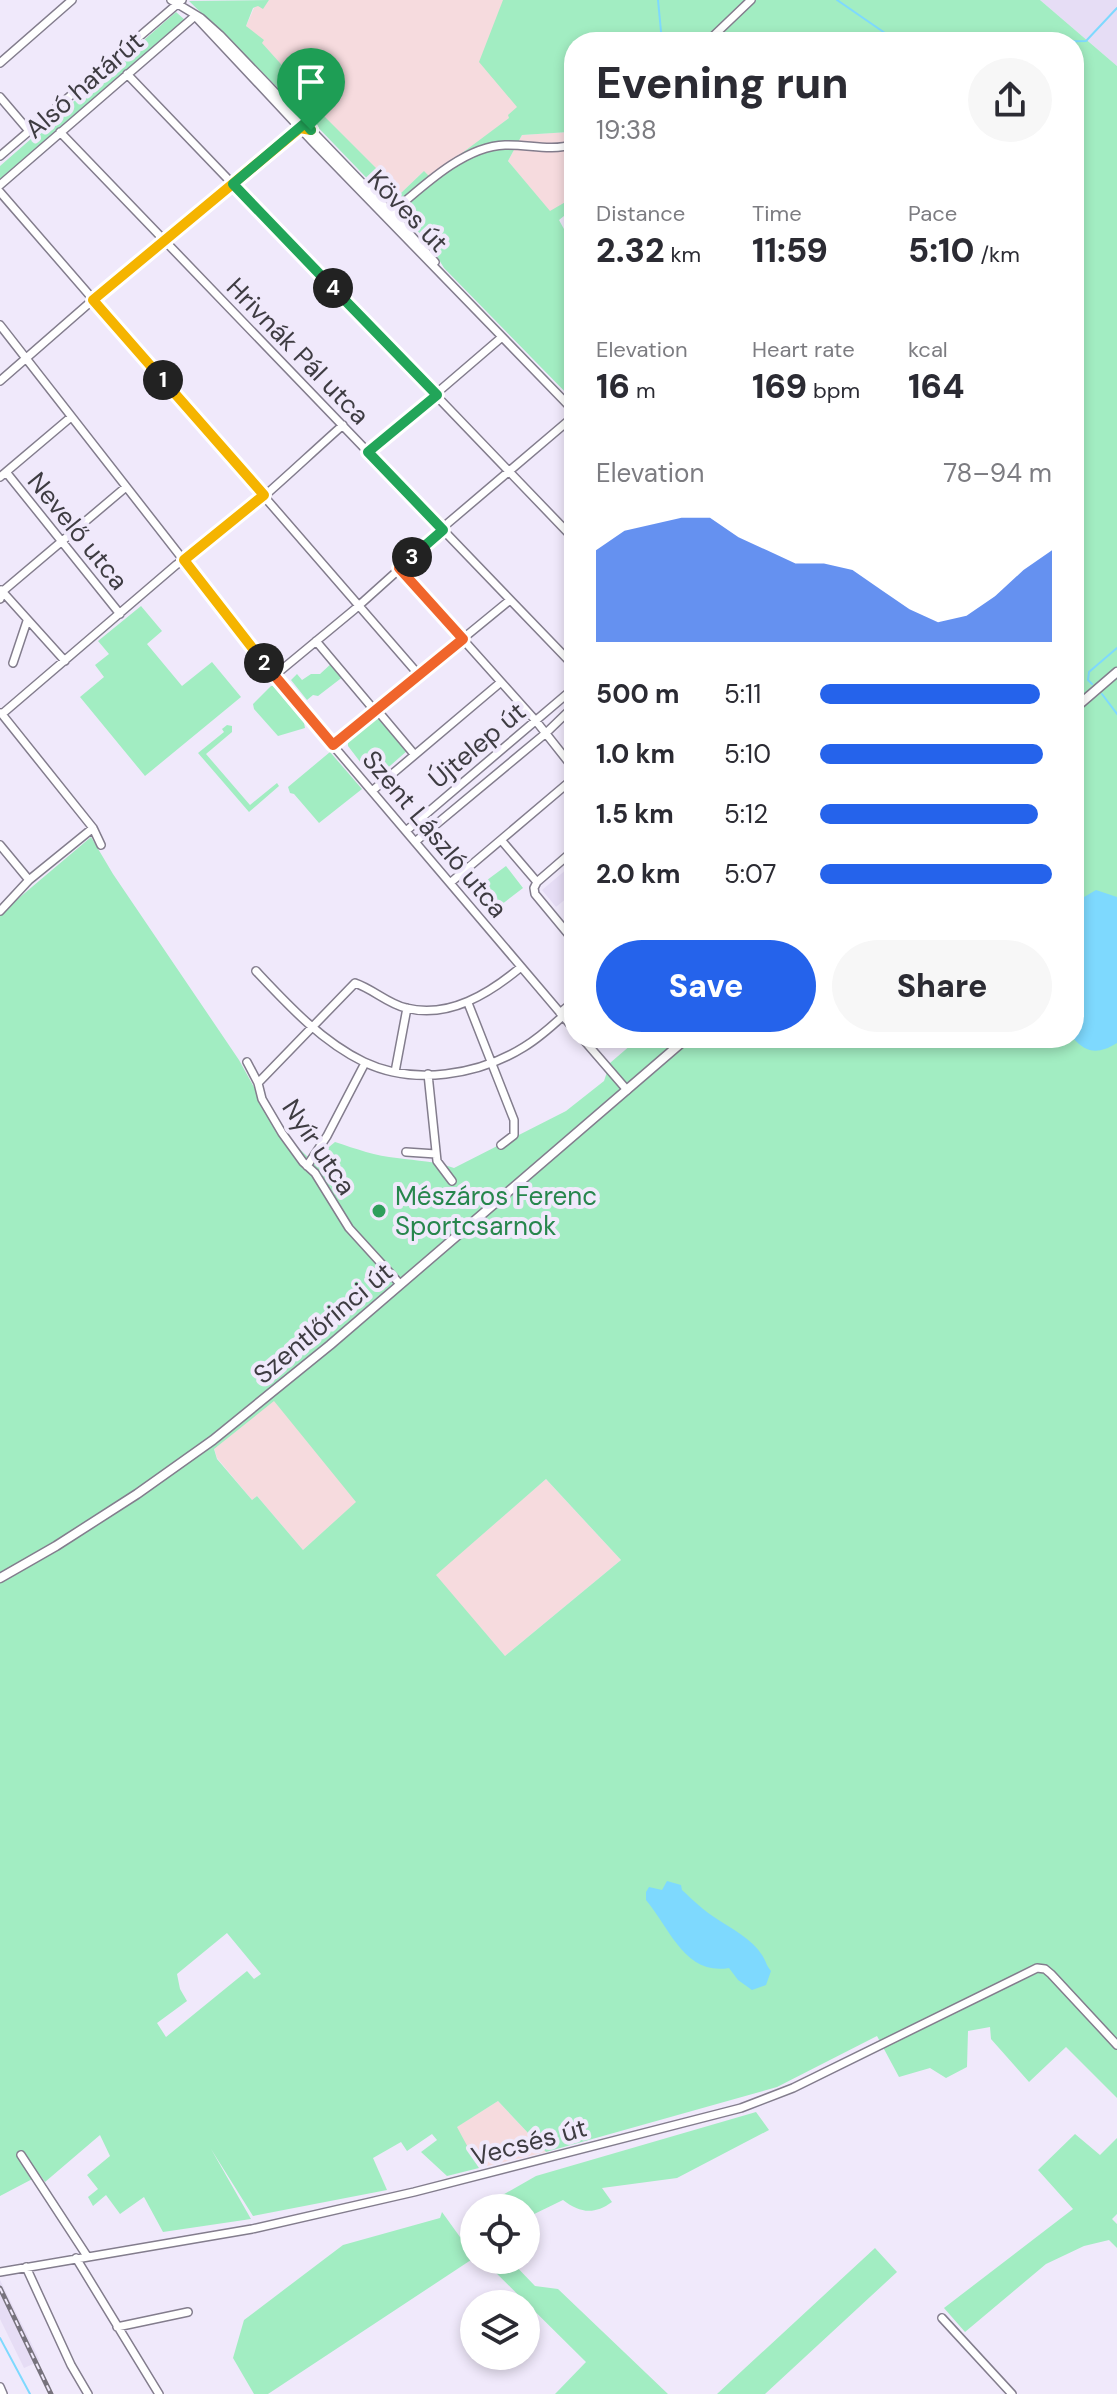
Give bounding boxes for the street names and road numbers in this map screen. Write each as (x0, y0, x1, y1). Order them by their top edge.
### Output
street label: Alsó határút (18, 24, 150, 146)
street label: Köves út (360, 163, 456, 259)
street label: Hrivnák Pál utca (219, 270, 377, 432)
street label: Nevelő utca (20, 465, 136, 597)
street label: Újtelep út (421, 694, 533, 796)
street label: Szent László utca (355, 743, 515, 925)
street label: Nyír utca (275, 1093, 363, 1201)
street label: Szentlőrinci út (246, 1255, 400, 1391)
street label: Vecsés út (467, 2110, 591, 2174)

